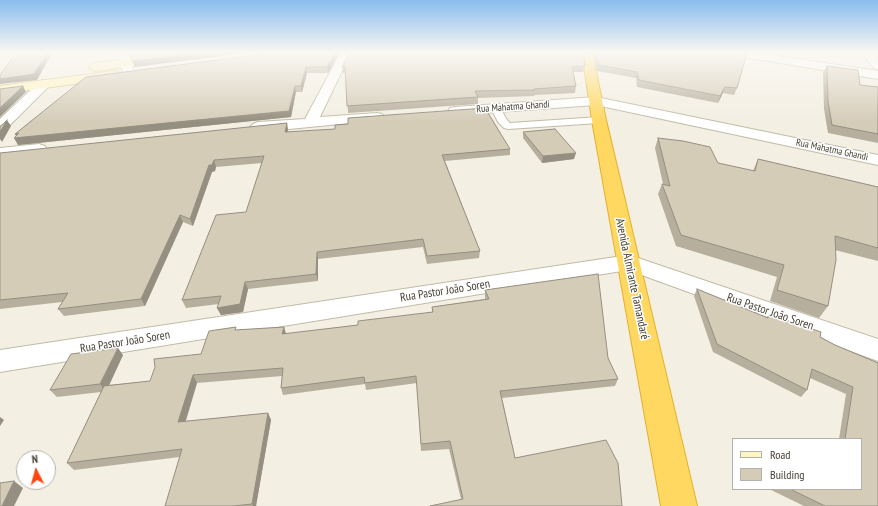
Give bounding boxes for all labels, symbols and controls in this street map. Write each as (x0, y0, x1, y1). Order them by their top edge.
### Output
street label: Rua Mahatma Ghandi (476, 98, 550, 116)
street label: Rua Mahatma Ghandi (795, 136, 869, 164)
street label: Avenida Almirante Tamandaré (612, 217, 652, 341)
street label: Rua Pastor João Soren (399, 277, 491, 305)
street label: Rua Pastor João Soren (725, 290, 815, 334)
street label: Rua Pastor João Soren (79, 328, 171, 356)
legend (732, 438, 862, 490)
text: Road (770, 447, 790, 462)
north arrow (16, 450, 56, 490)
text: N (31, 452, 39, 466)
text: Building (770, 467, 805, 482)

